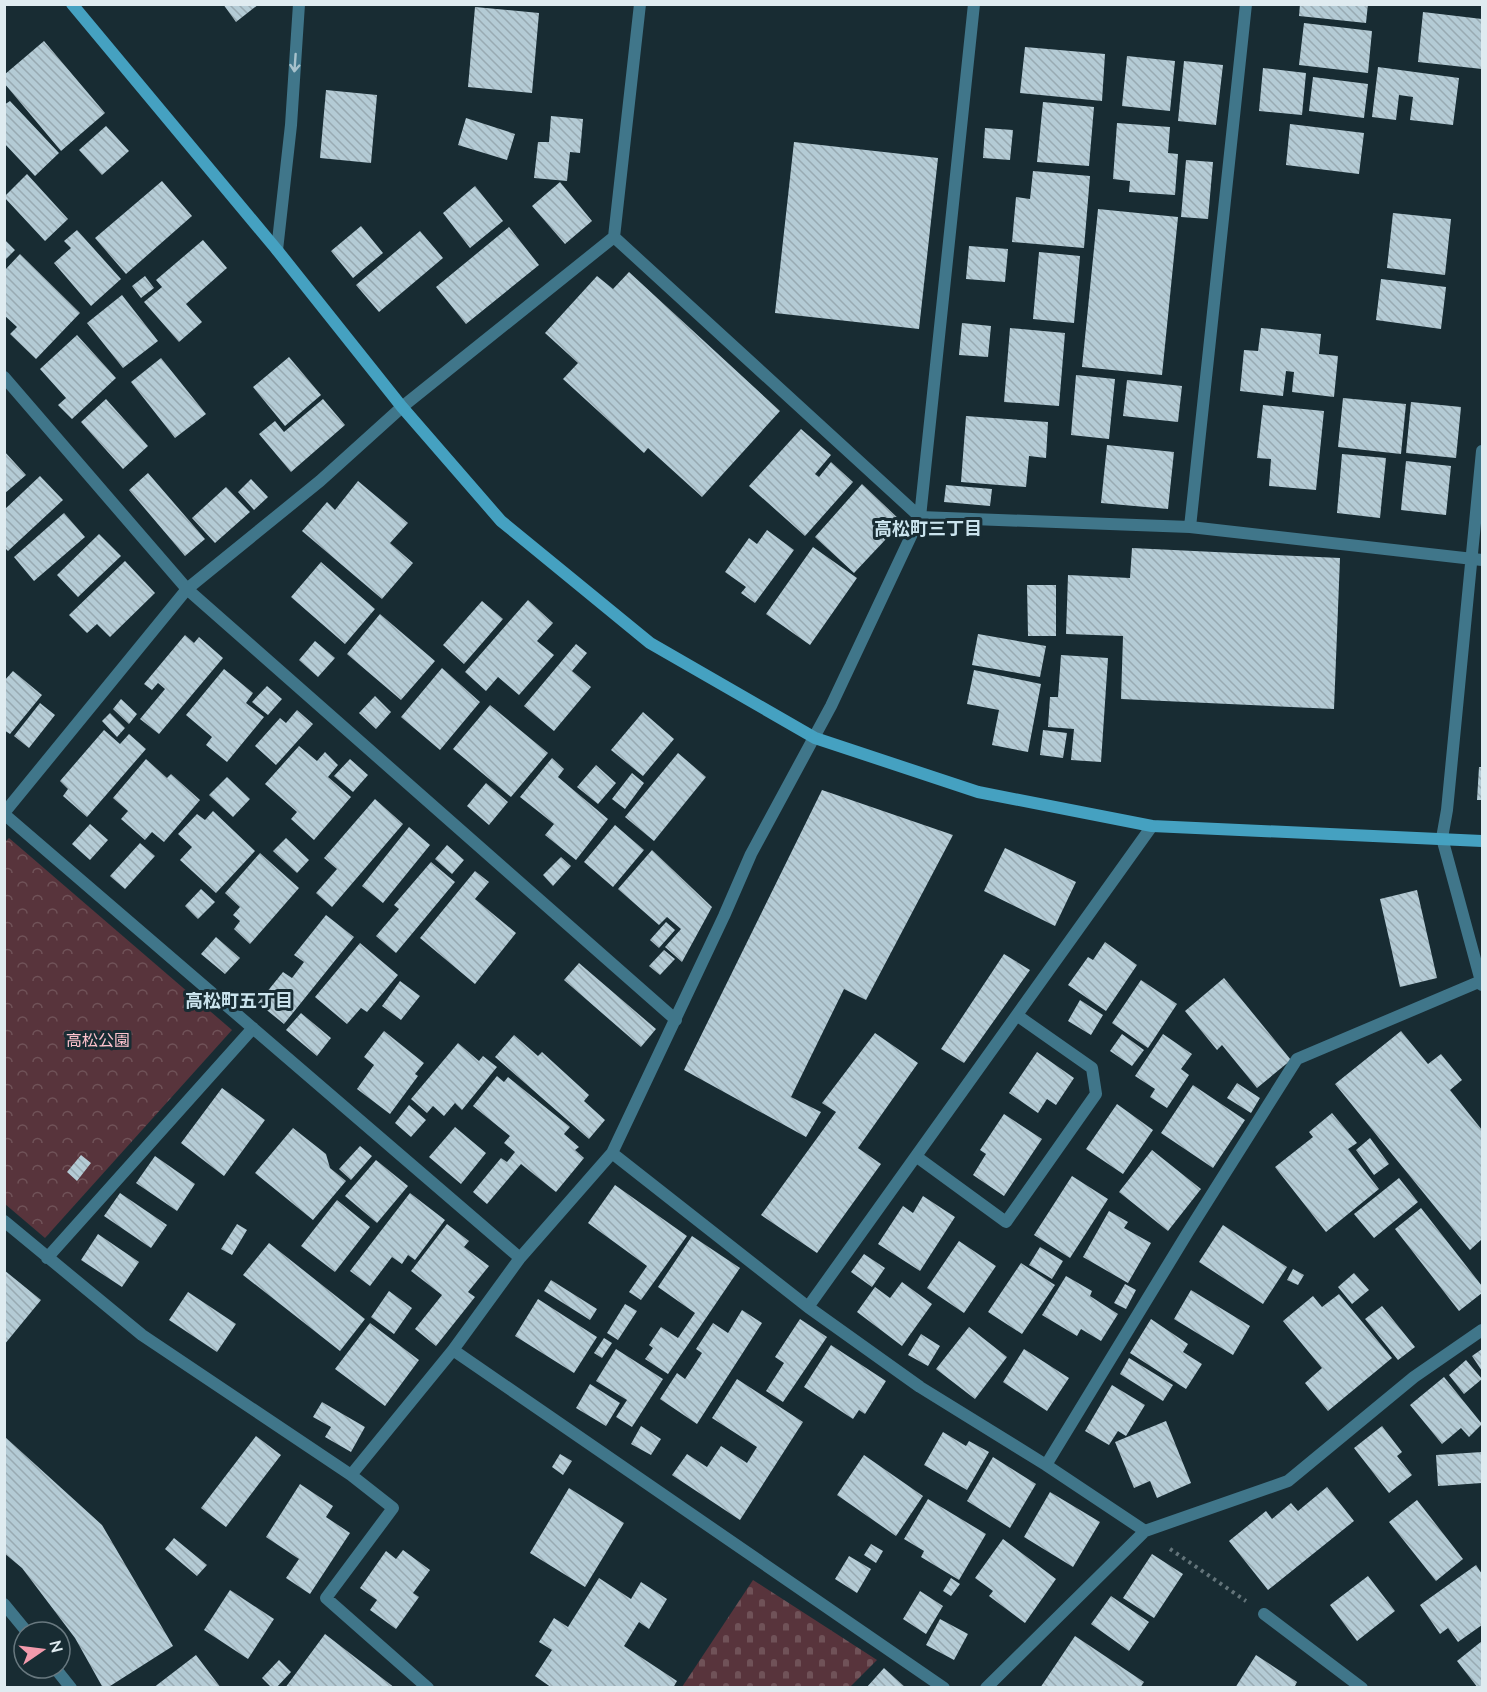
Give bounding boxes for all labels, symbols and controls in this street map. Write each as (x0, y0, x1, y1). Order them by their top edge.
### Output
one-way arrow (289, 52, 300, 72)
district label: 高松町三丁目 (874, 517, 982, 541)
district label: 高松町五丁目 (185, 989, 293, 1013)
park label: 高松公園 (66, 1030, 130, 1052)
north arrow (12, 1620, 72, 1680)
text: N (43, 1638, 68, 1655)

